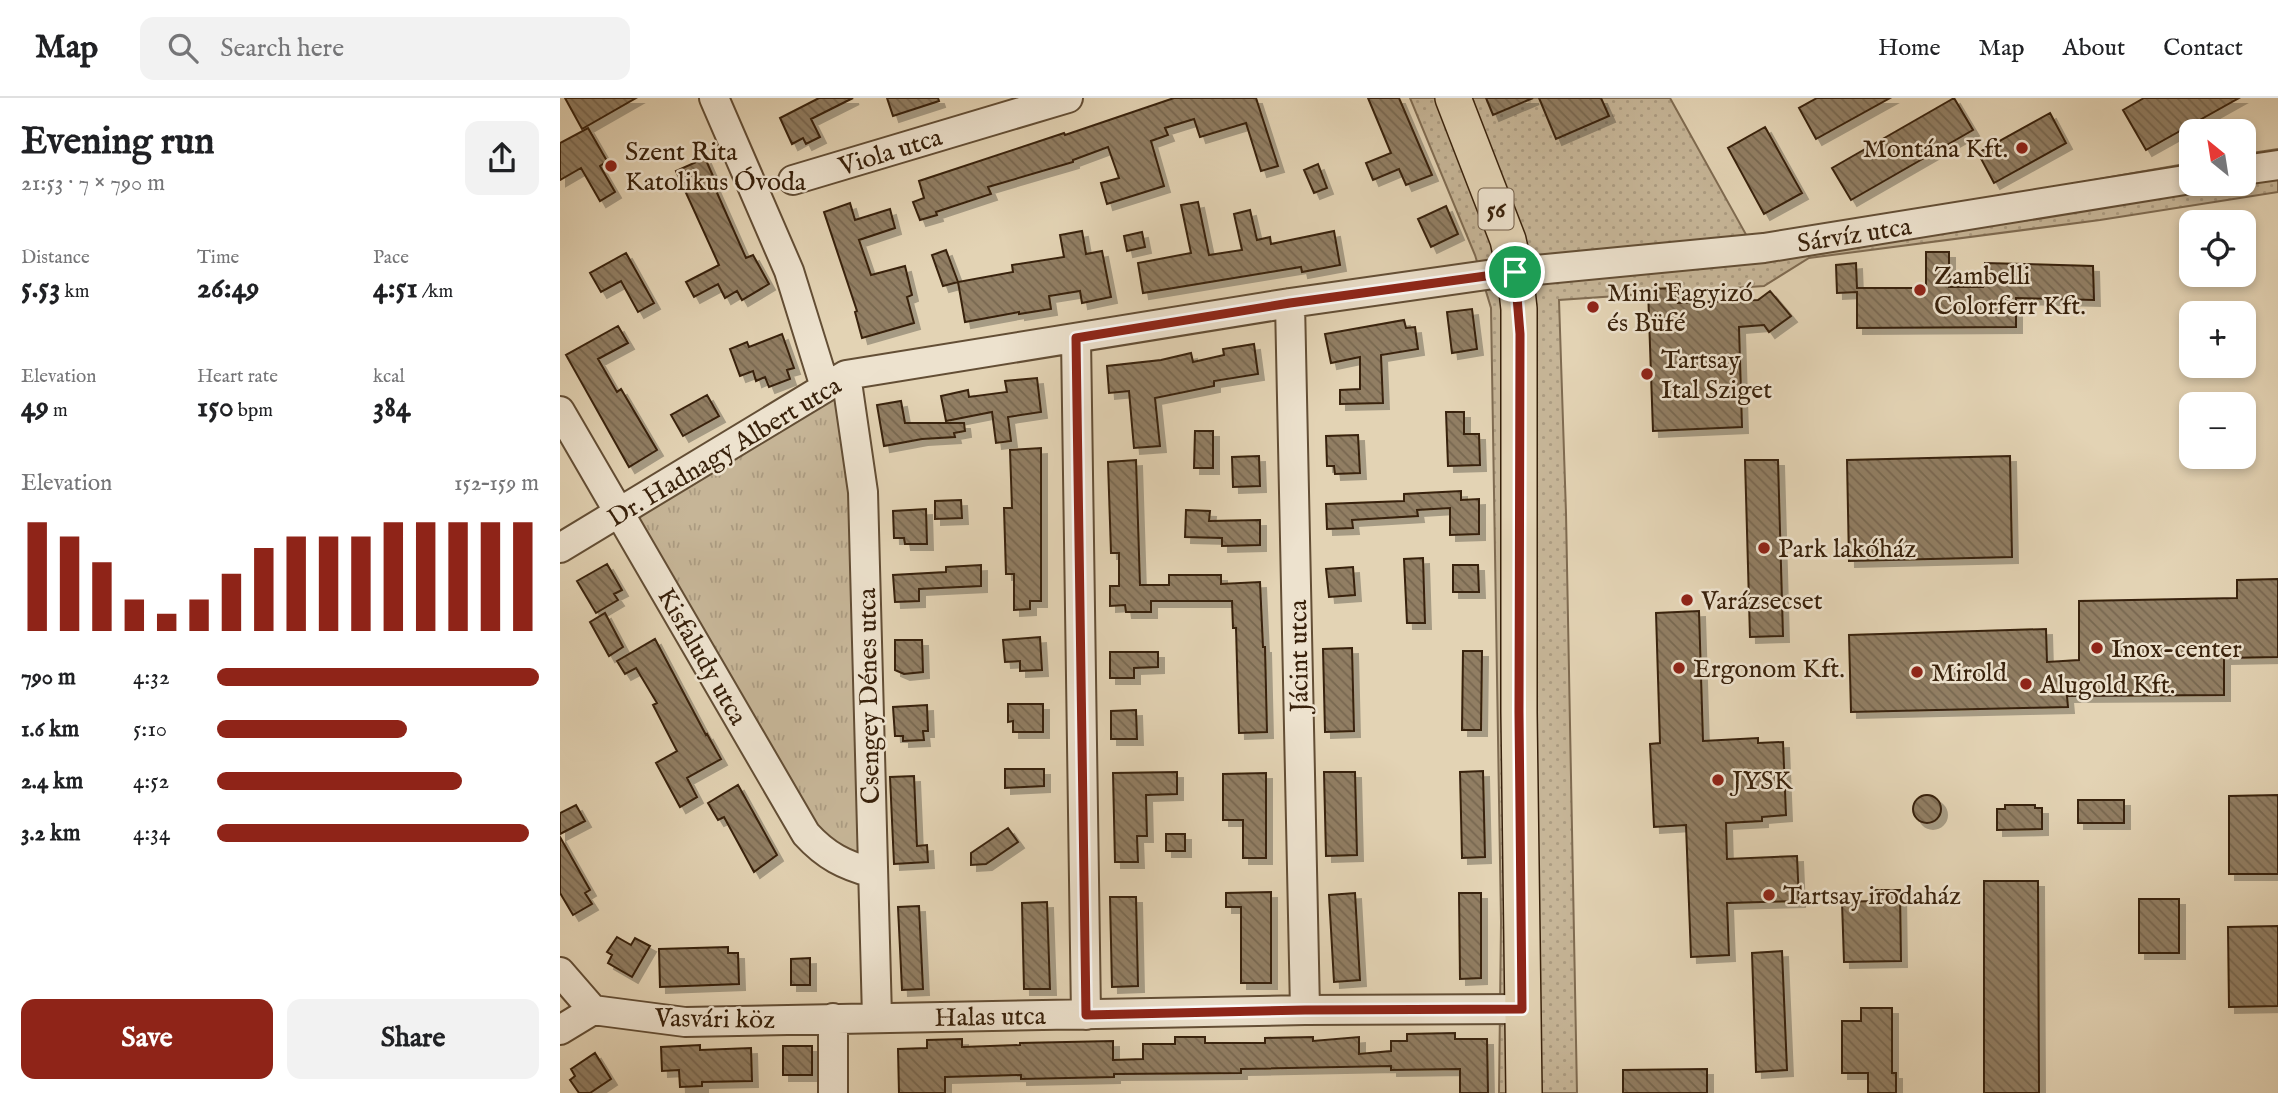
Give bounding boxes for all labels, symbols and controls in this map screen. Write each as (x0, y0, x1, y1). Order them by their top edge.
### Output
search box (140, 17, 630, 80)
text: Map (35, 27, 98, 69)
icon: search (164, 29, 202, 67)
text: Search here (220, 32, 344, 65)
text: Home (1878, 33, 1941, 64)
text: Map (1979, 33, 2025, 64)
text: About (2063, 33, 2125, 64)
text: Contact (2163, 33, 2243, 64)
text: Evening run (21, 119, 215, 167)
north arrow (2179, 119, 2256, 196)
map controls (2179, 119, 2256, 469)
button: share (465, 121, 539, 195)
street label: Viola utca (834, 121, 947, 184)
place label: Montána Kft. (1862, 133, 2008, 166)
place label: Szent Rita Katolikus Óvoda (625, 136, 807, 199)
marker: Montána Kft. (2014, 140, 2030, 156)
marker: Szent Rita Katolikus Óvoda (603, 158, 619, 174)
text: 21:53 · 7 × 790 m (21, 169, 165, 198)
road number: 56 (1478, 188, 1514, 230)
street label: Sárvíz utca (1795, 210, 1914, 261)
button: locate (2179, 210, 2256, 287)
pin (1485, 242, 1545, 302)
text: Distance (21, 246, 90, 270)
text: Time (197, 246, 239, 270)
text: Pace (373, 246, 409, 270)
icon: arrive (1496, 253, 1534, 291)
place label: Zambelli Colorferr Kft. (1934, 260, 2086, 323)
text: 5.53 (21, 270, 60, 308)
text: 26:49 (197, 270, 259, 308)
text: 4:51 (373, 270, 418, 308)
place label: Mini Fagyizó és Büfé (1607, 277, 1753, 340)
text: km (60, 280, 89, 304)
text: /km (418, 280, 453, 304)
marker: Zambelli Colorferr Kft. (1912, 282, 1928, 298)
marker: Mini Fagyizó és Büfé (1585, 299, 1601, 315)
button: + (2179, 301, 2256, 378)
place label: Tartsay Ital Sziget (1661, 344, 1772, 407)
text: Elevation (21, 365, 96, 389)
text: Heart rate (197, 365, 278, 389)
text: kcal (373, 365, 405, 389)
marker: Tartsay Ital Sziget (1639, 366, 1655, 382)
street label: Dr. Hadnagy Albert utca (602, 369, 848, 535)
text: 49 (21, 389, 49, 427)
text: 150 (197, 389, 234, 427)
text: 384 (373, 389, 411, 427)
button: − (2179, 392, 2256, 469)
text: m (49, 399, 68, 423)
text: bpm (234, 399, 273, 423)
text: Elevation (21, 469, 112, 498)
text: 152–159 m (454, 469, 539, 498)
place label: Park lakóház (1778, 533, 1916, 566)
marker: Park lakóház (1756, 540, 1772, 556)
street label: Kisfaludy utca (649, 582, 755, 732)
place label: Varázsecset (1700, 585, 1823, 618)
street label: Csengey Dénes utca (851, 587, 888, 804)
marker: Varázsecset (1679, 592, 1695, 608)
street label: Jácint utca (1282, 599, 1317, 715)
place label: Inox-center (2111, 633, 2242, 666)
marker: Inox-center (2089, 640, 2105, 656)
place label: Ergonom Kft. (1693, 653, 1845, 686)
place label: Mirold (1931, 657, 2007, 690)
marker: Ergonom Kft. (1671, 660, 1687, 676)
text: 790 m (21, 663, 76, 692)
text: 4:32 (133, 663, 170, 692)
marker: Mirold (1909, 664, 1925, 680)
place label: Alugold Kft. (2039, 669, 2175, 702)
marker: Alugold Kft. (2018, 676, 2034, 692)
text: 1.6 km (21, 715, 79, 744)
text: 5:10 (133, 715, 167, 744)
place label: JYSK (1729, 765, 1794, 798)
text: 2.4 km (21, 767, 83, 796)
text: 4:52 (133, 767, 169, 796)
marker: JYSK (1710, 772, 1726, 788)
text: 3.2 km (21, 819, 80, 848)
text: 4:34 (133, 819, 170, 848)
place label: Tartsay irodaház (1783, 880, 1961, 913)
marker: Tartsay irodaház (1761, 887, 1777, 903)
button: Save (21, 999, 273, 1079)
button: Share (287, 999, 539, 1079)
street label: Halas utca (934, 1000, 1047, 1035)
street label: Vasvári köz (654, 1002, 775, 1037)

